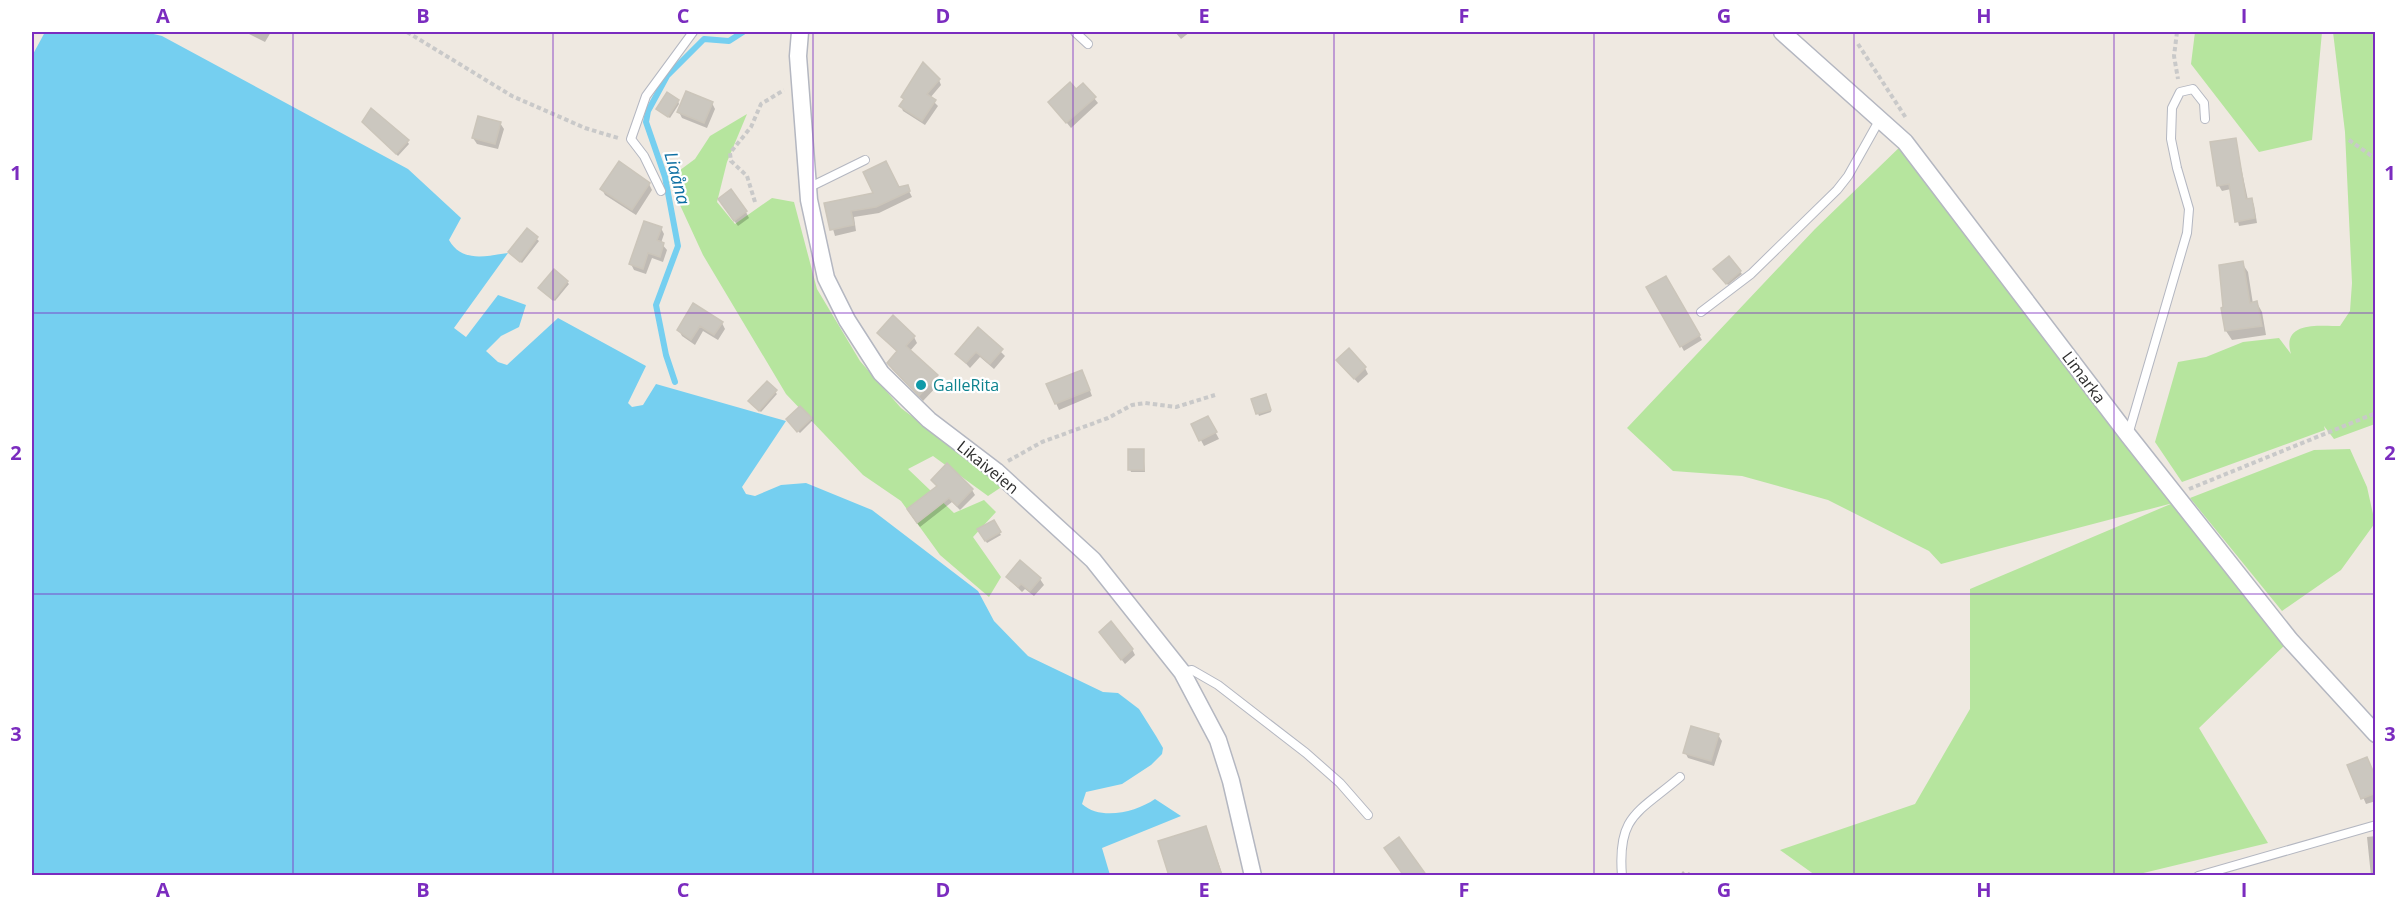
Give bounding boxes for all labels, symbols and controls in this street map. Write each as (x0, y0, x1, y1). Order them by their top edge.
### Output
text: A (156, 2, 170, 29)
text: B (416, 2, 430, 29)
text: C (677, 2, 690, 29)
text: D (936, 2, 950, 29)
text: E (1198, 2, 1210, 29)
text: F (1459, 2, 1469, 29)
text: G (1717, 2, 1731, 29)
text: H (1976, 2, 1992, 29)
text: I (2241, 2, 2247, 29)
water label: Liaåna (659, 149, 697, 207)
text: 1 (10, 159, 22, 186)
text: 1 (2384, 159, 2396, 186)
street label: Limarka (2057, 346, 2111, 408)
place label: GalleRita (933, 374, 999, 396)
marker: GalleRita (914, 378, 928, 392)
street label: Likaiveien (952, 435, 1024, 499)
text: 2 (10, 439, 22, 466)
text: 2 (2384, 439, 2396, 466)
text: 3 (10, 720, 22, 747)
text: 3 (2384, 720, 2396, 747)
text: A (156, 876, 170, 903)
text: B (416, 876, 430, 903)
text: C (677, 876, 690, 903)
text: D (936, 876, 950, 903)
text: E (1198, 876, 1210, 903)
text: F (1459, 876, 1469, 903)
text: G (1717, 876, 1731, 903)
text: H (1976, 876, 1992, 903)
text: I (2241, 876, 2247, 903)

